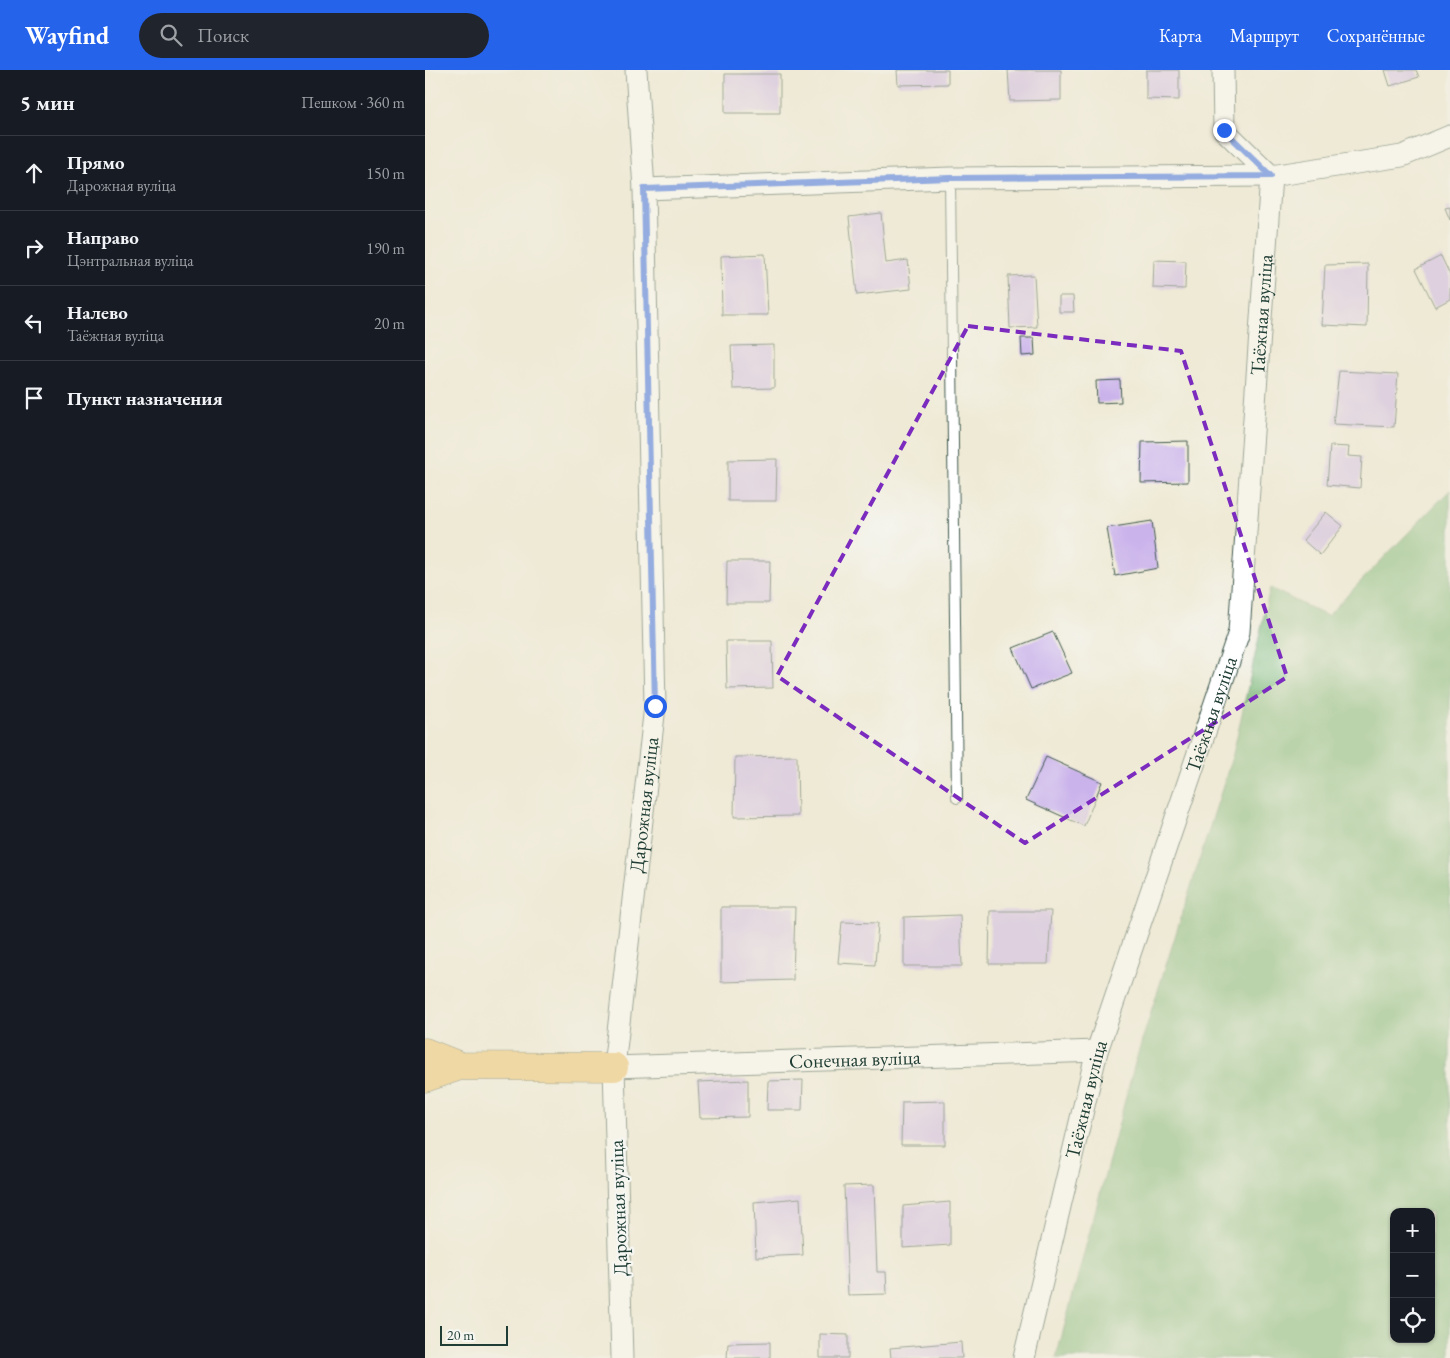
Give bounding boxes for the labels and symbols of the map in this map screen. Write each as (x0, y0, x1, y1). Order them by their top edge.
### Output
route end (1213, 119, 1236, 142)
street label: Таёжная вуліца (1244, 253, 1278, 376)
street label: Таёжная вуліца (1179, 653, 1243, 776)
route start (644, 695, 667, 718)
street label: Дарожная вуліца (623, 735, 664, 874)
street label: Таёжная вуліца (1059, 1036, 1113, 1161)
street label: Сонечная вуліца (789, 1044, 921, 1074)
street label: Дарожная вуліца (603, 1139, 633, 1277)
scale bar (440, 1323, 507, 1346)

